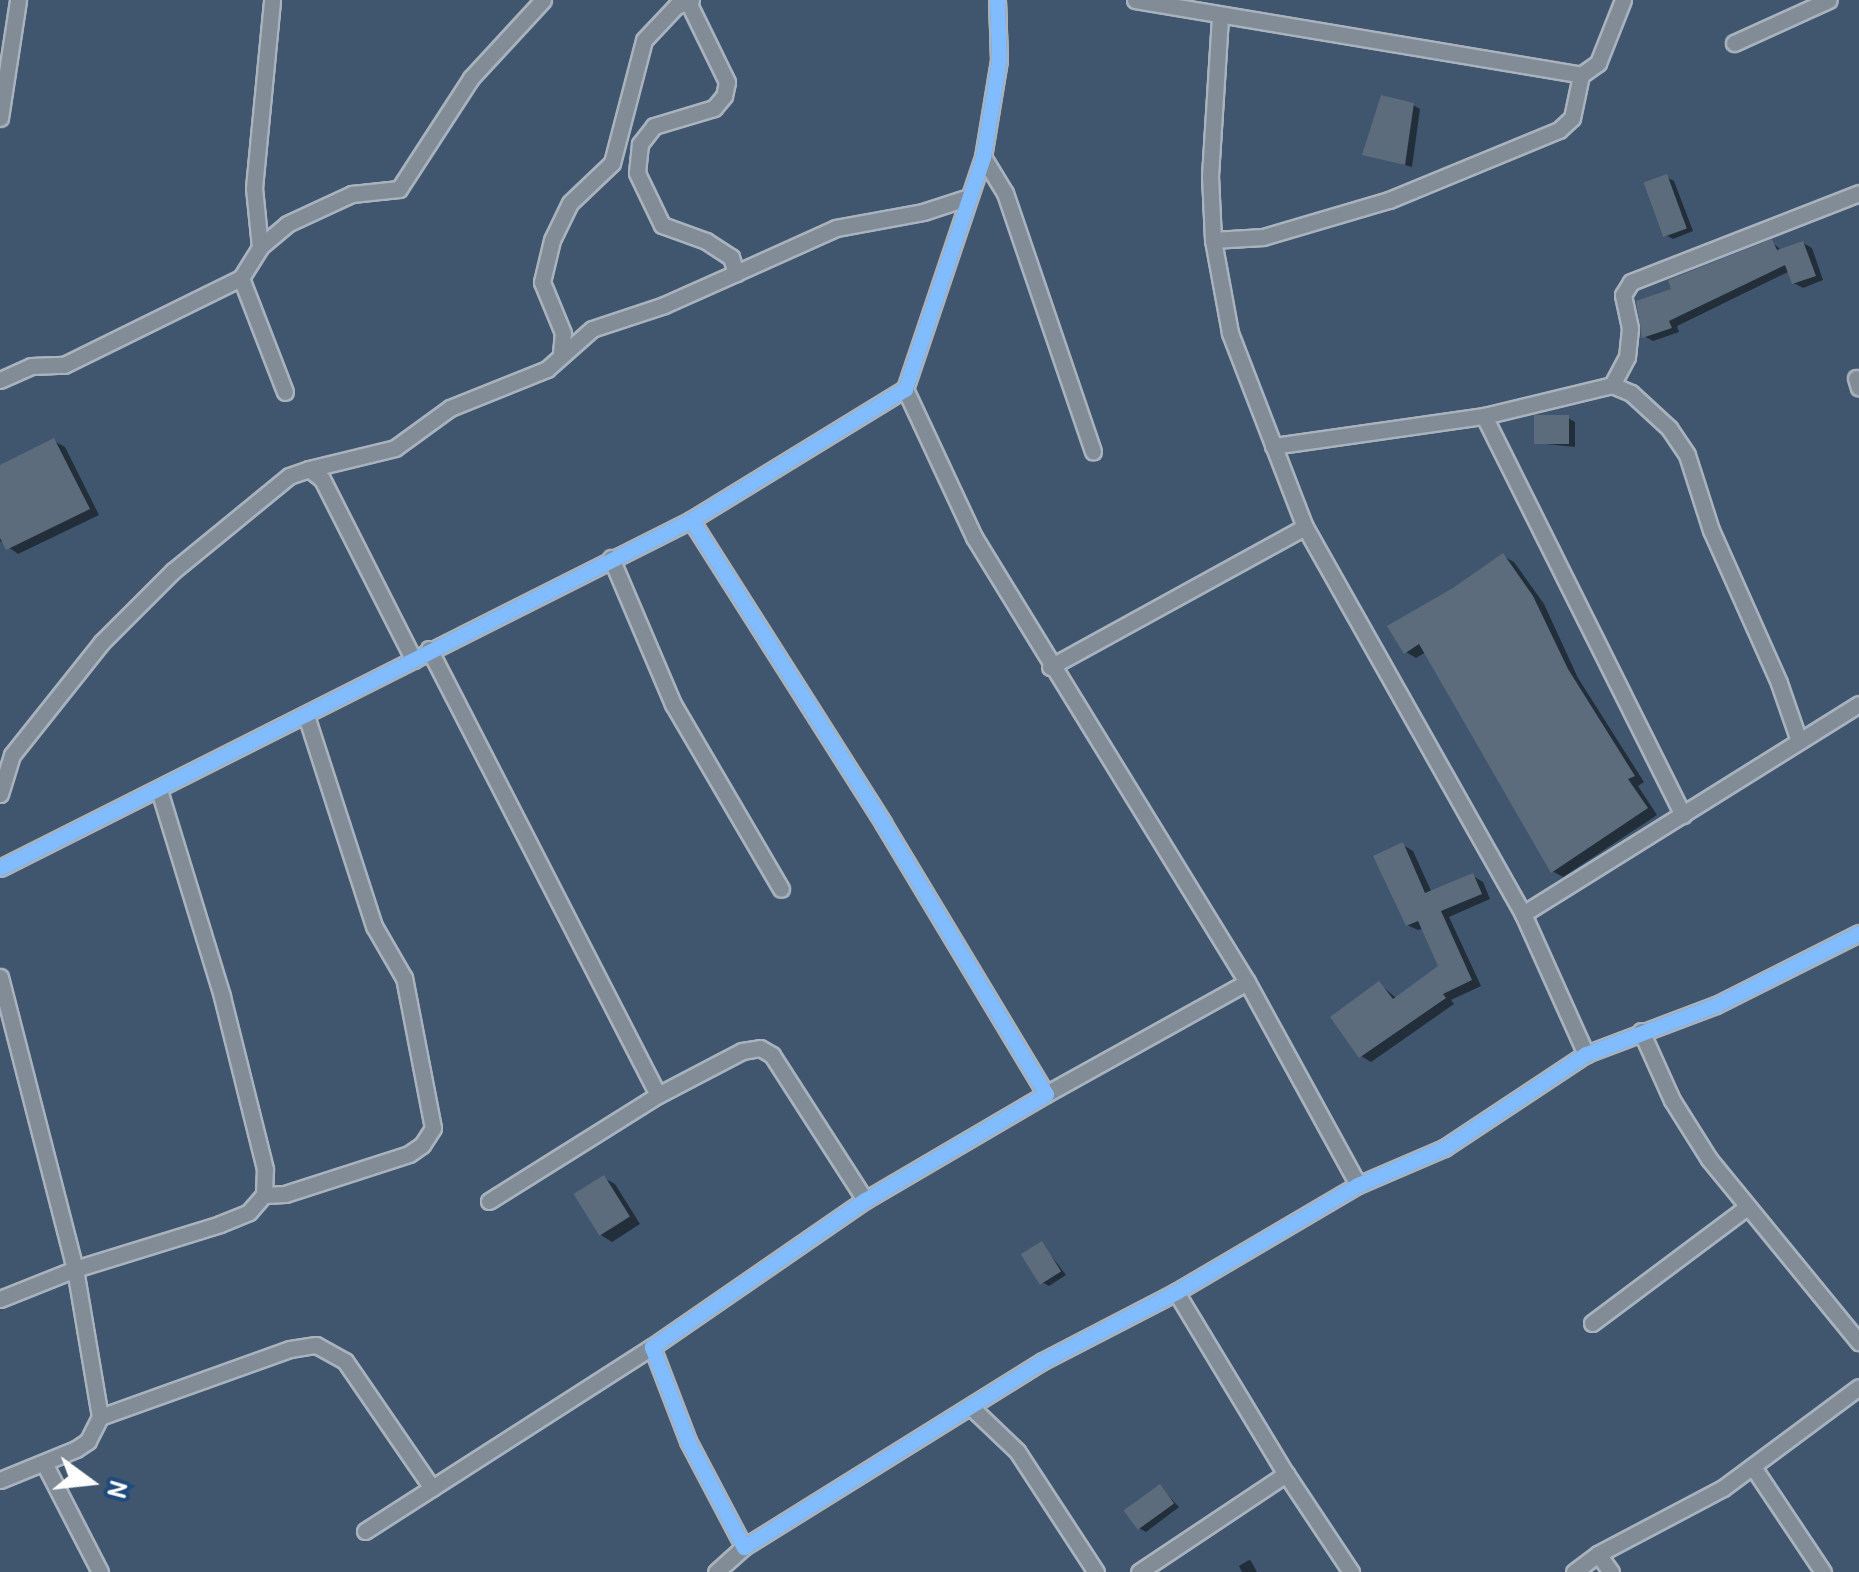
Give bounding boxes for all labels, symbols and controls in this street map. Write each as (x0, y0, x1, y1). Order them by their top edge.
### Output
north arrow (40, 1432, 140, 1532)
text: N (99, 1478, 139, 1502)

